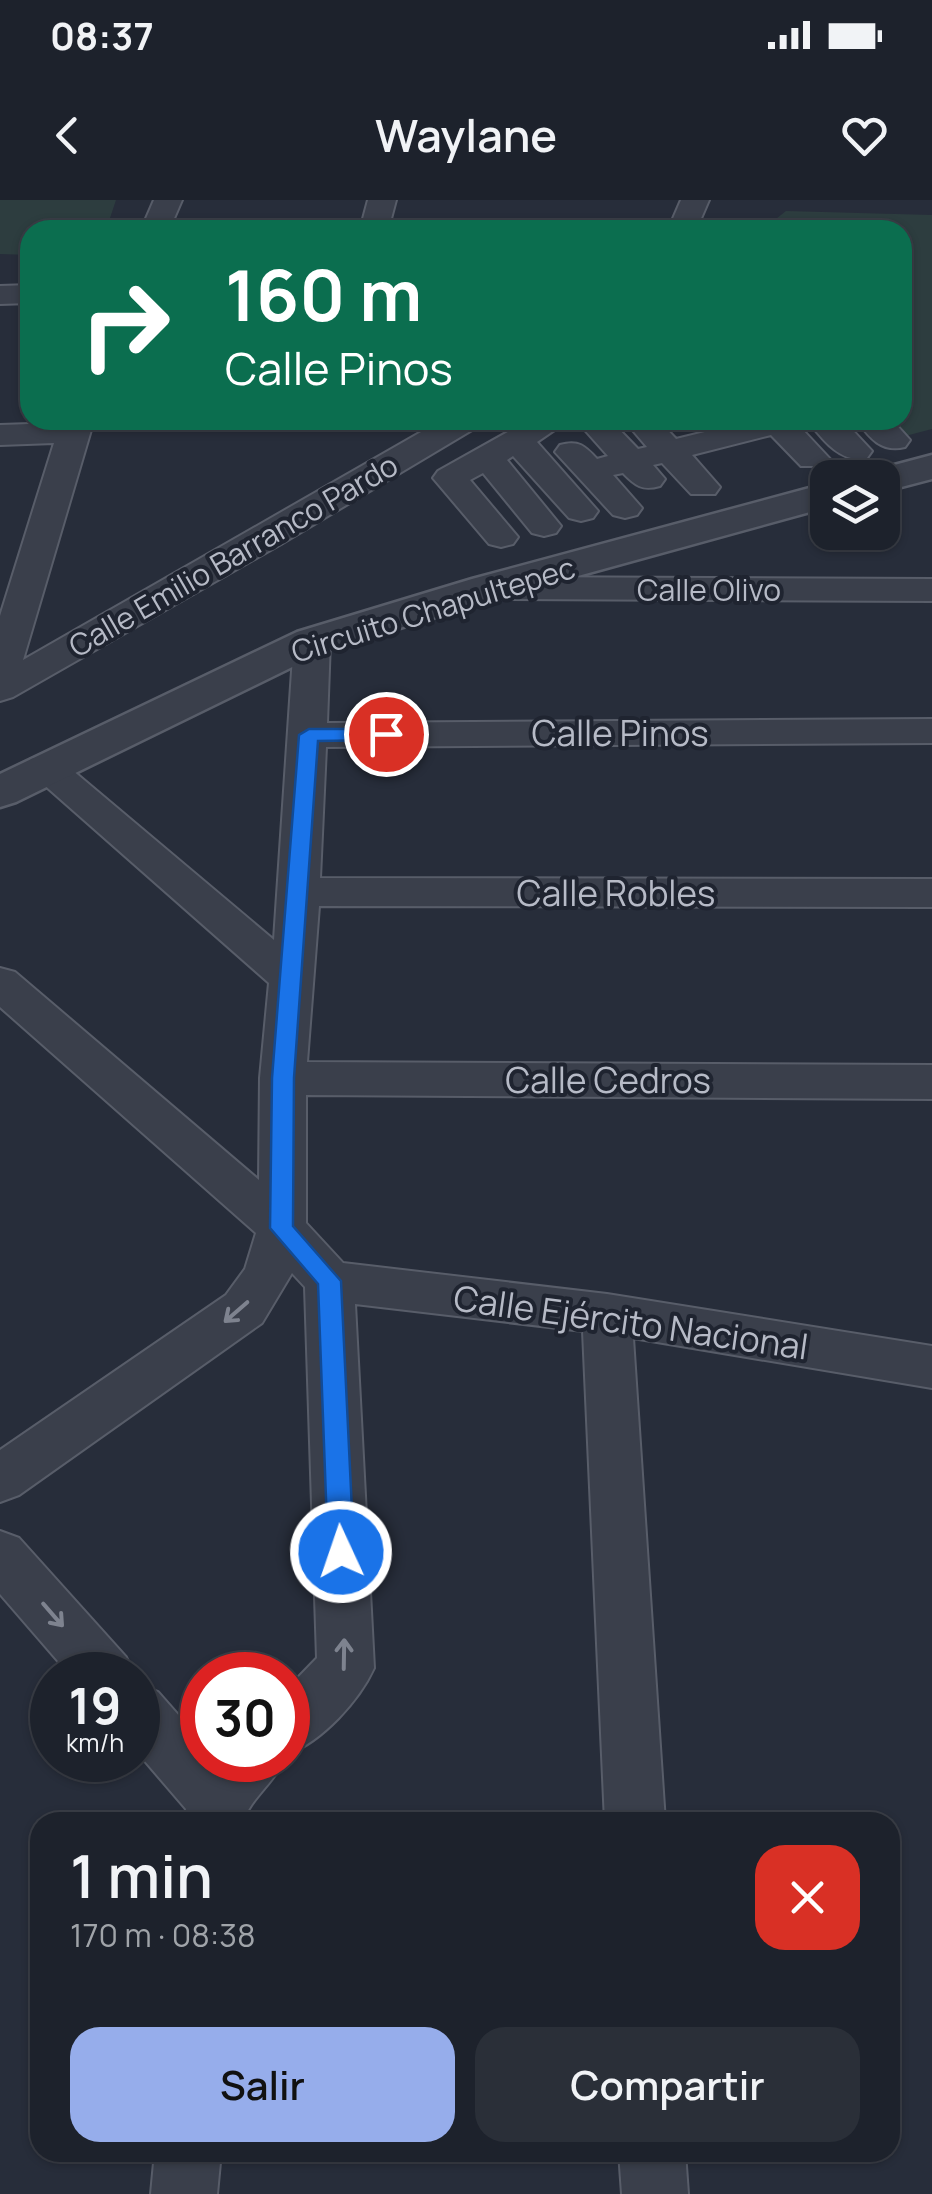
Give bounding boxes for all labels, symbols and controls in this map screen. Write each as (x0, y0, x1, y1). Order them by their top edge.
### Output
text: 08:37 (50, 9, 154, 61)
text: Waylane (375, 104, 557, 166)
icon: back (40, 108, 95, 163)
icon: heart (837, 108, 892, 163)
text: 160 m (225, 246, 422, 342)
icon: right (60, 260, 190, 390)
text: Calle Pinos (225, 337, 453, 399)
street label: Calle Emilio Barranco Pardo (61, 444, 405, 666)
map controls (810, 460, 900, 550)
button: layers (810, 460, 900, 550)
street label: Circuito Chapultepec (286, 546, 580, 672)
street label: Calle Olivo (637, 569, 781, 610)
pin (344, 692, 429, 777)
icon: arrive (359, 707, 414, 762)
street label: Calle Pinos (531, 709, 709, 757)
street label: Calle Robles (517, 869, 715, 917)
street label: Calle Cedros (505, 1056, 711, 1104)
street label: Calle Ejército Nacional (451, 1273, 811, 1371)
one-way arrow (224, 1300, 249, 1323)
position arrow (289, 1500, 393, 1604)
one-way arrow (41, 1602, 64, 1627)
one-way arrow (335, 1638, 354, 1671)
speed limit sign: 30 (180, 1652, 310, 1782)
text: 19 (69, 1671, 121, 1739)
text: km/h (66, 1725, 124, 1760)
text: 1 min (70, 1834, 213, 1916)
button: close (755, 1845, 860, 1950)
text: 170 m · 08:38 (70, 1913, 256, 1957)
button: Salir (70, 2027, 455, 2142)
button: Compartir (475, 2027, 860, 2142)

